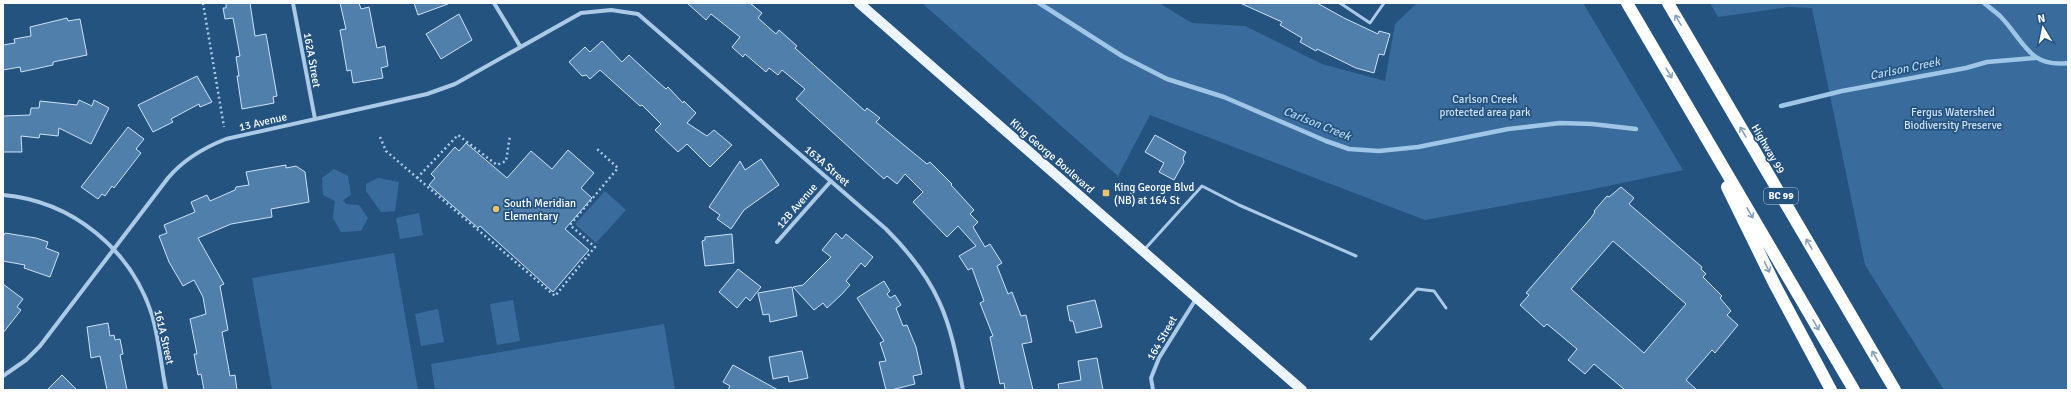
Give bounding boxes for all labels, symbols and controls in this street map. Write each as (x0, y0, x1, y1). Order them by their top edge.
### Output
north arrow (2023, 8, 2063, 48)
text: N (2036, 12, 2046, 26)
one-way arrow (1673, 14, 1681, 26)
street label: 162A Street (301, 31, 323, 89)
water label: Carlson Creek (1869, 54, 1942, 84)
one-way arrow (1665, 67, 1673, 79)
park label: Carlson Creek protected area park (1439, 93, 1531, 119)
water label: Carlson Creek (1281, 104, 1354, 145)
park label: Fergus Watershed Biodiversity Preserve (1904, 106, 2002, 132)
street label: 13 Avenue (238, 110, 288, 134)
street label: King George Boulevard (1007, 116, 1097, 196)
street label: Highway 99 (1749, 122, 1787, 176)
one-way arrow (1739, 126, 1747, 138)
street label: 163A Street (802, 143, 852, 189)
street label: 12B Avenue (774, 181, 820, 231)
place label: King George Blvd (NB) at 164 St (1114, 181, 1194, 207)
marker: King George Blvd (NB) at 164 St (1101, 188, 1111, 198)
road number: BC 99 (1764, 188, 1798, 204)
place label: South Meridian Elementary (504, 197, 576, 223)
marker: South Meridian Elementary (491, 204, 501, 214)
one-way arrow (1747, 207, 1755, 219)
one-way arrow (1805, 238, 1813, 250)
one-way arrow (1764, 261, 1771, 273)
street label: 161A Street (151, 308, 177, 366)
street label: 164 Street (1144, 313, 1180, 362)
one-way arrow (1813, 319, 1821, 331)
one-way arrow (1870, 350, 1878, 362)

